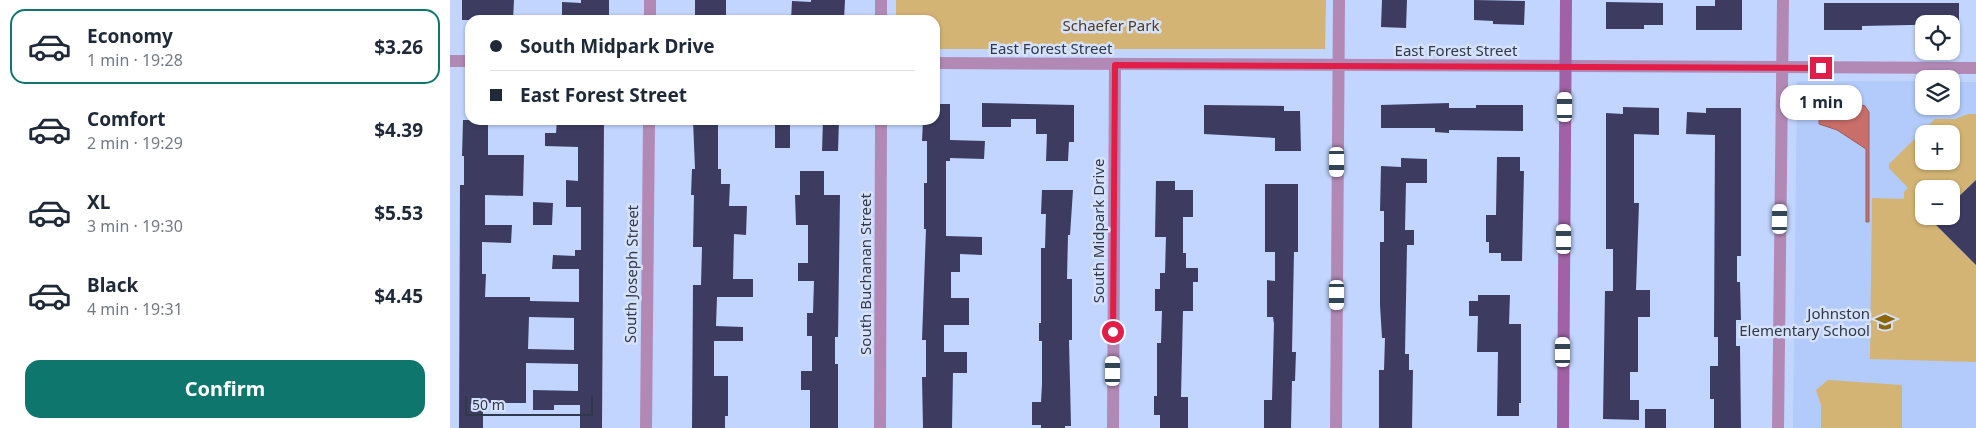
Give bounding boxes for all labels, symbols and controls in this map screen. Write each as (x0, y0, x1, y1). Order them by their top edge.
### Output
park label: Schaefer Park (1063, 15, 1160, 35)
map controls (1915, 15, 1960, 225)
button: locate (1915, 15, 1960, 60)
text: Economy (87, 23, 173, 49)
icon: car (27, 24, 72, 69)
text: South Midpark Drive (520, 33, 715, 59)
text: $3.26 (374, 34, 423, 60)
street label: East Forest Street (990, 38, 1113, 58)
street label: East Forest Street (1395, 40, 1518, 60)
text: 1 min · 19:28 (87, 49, 183, 71)
route end (1810, 57, 1832, 79)
button: layers (1915, 70, 1960, 115)
text: East Forest Street (520, 82, 687, 108)
callout: 1 min (1780, 86, 1862, 120)
text: 1 min (1799, 91, 1843, 113)
car (1557, 92, 1572, 122)
text: Comfort (87, 106, 166, 132)
icon: car (27, 107, 72, 152)
text: $4.39 (374, 117, 423, 143)
button: + (1915, 125, 1960, 170)
text: 2 min · 19:29 (87, 132, 183, 154)
car (1329, 147, 1344, 177)
street label: South Midpark Drive (1088, 159, 1108, 303)
button: − (1915, 180, 1960, 225)
text: XL (87, 189, 110, 215)
icon: car (27, 190, 72, 235)
street label: South Buchanan Street (855, 193, 875, 355)
text: $5.53 (374, 200, 423, 226)
street label: South Joseph Street (620, 204, 642, 343)
car (1772, 204, 1787, 234)
text: 3 min · 19:30 (87, 215, 183, 237)
car (1556, 224, 1571, 254)
text: Black (87, 272, 138, 298)
icon: car (27, 273, 72, 318)
car (1329, 280, 1344, 310)
text: $4.45 (374, 283, 423, 309)
text: 4 min · 19:31 (87, 298, 183, 320)
place label: Johnston Elementary School (1739, 303, 1870, 340)
school or university icon: Johnston Elementary School (1874, 311, 1896, 333)
route start (1102, 321, 1124, 343)
car (1555, 337, 1570, 367)
car (1105, 356, 1120, 386)
button: Confirm (25, 360, 425, 418)
scale bar (465, 393, 592, 416)
text: 50 m (472, 395, 505, 414)

